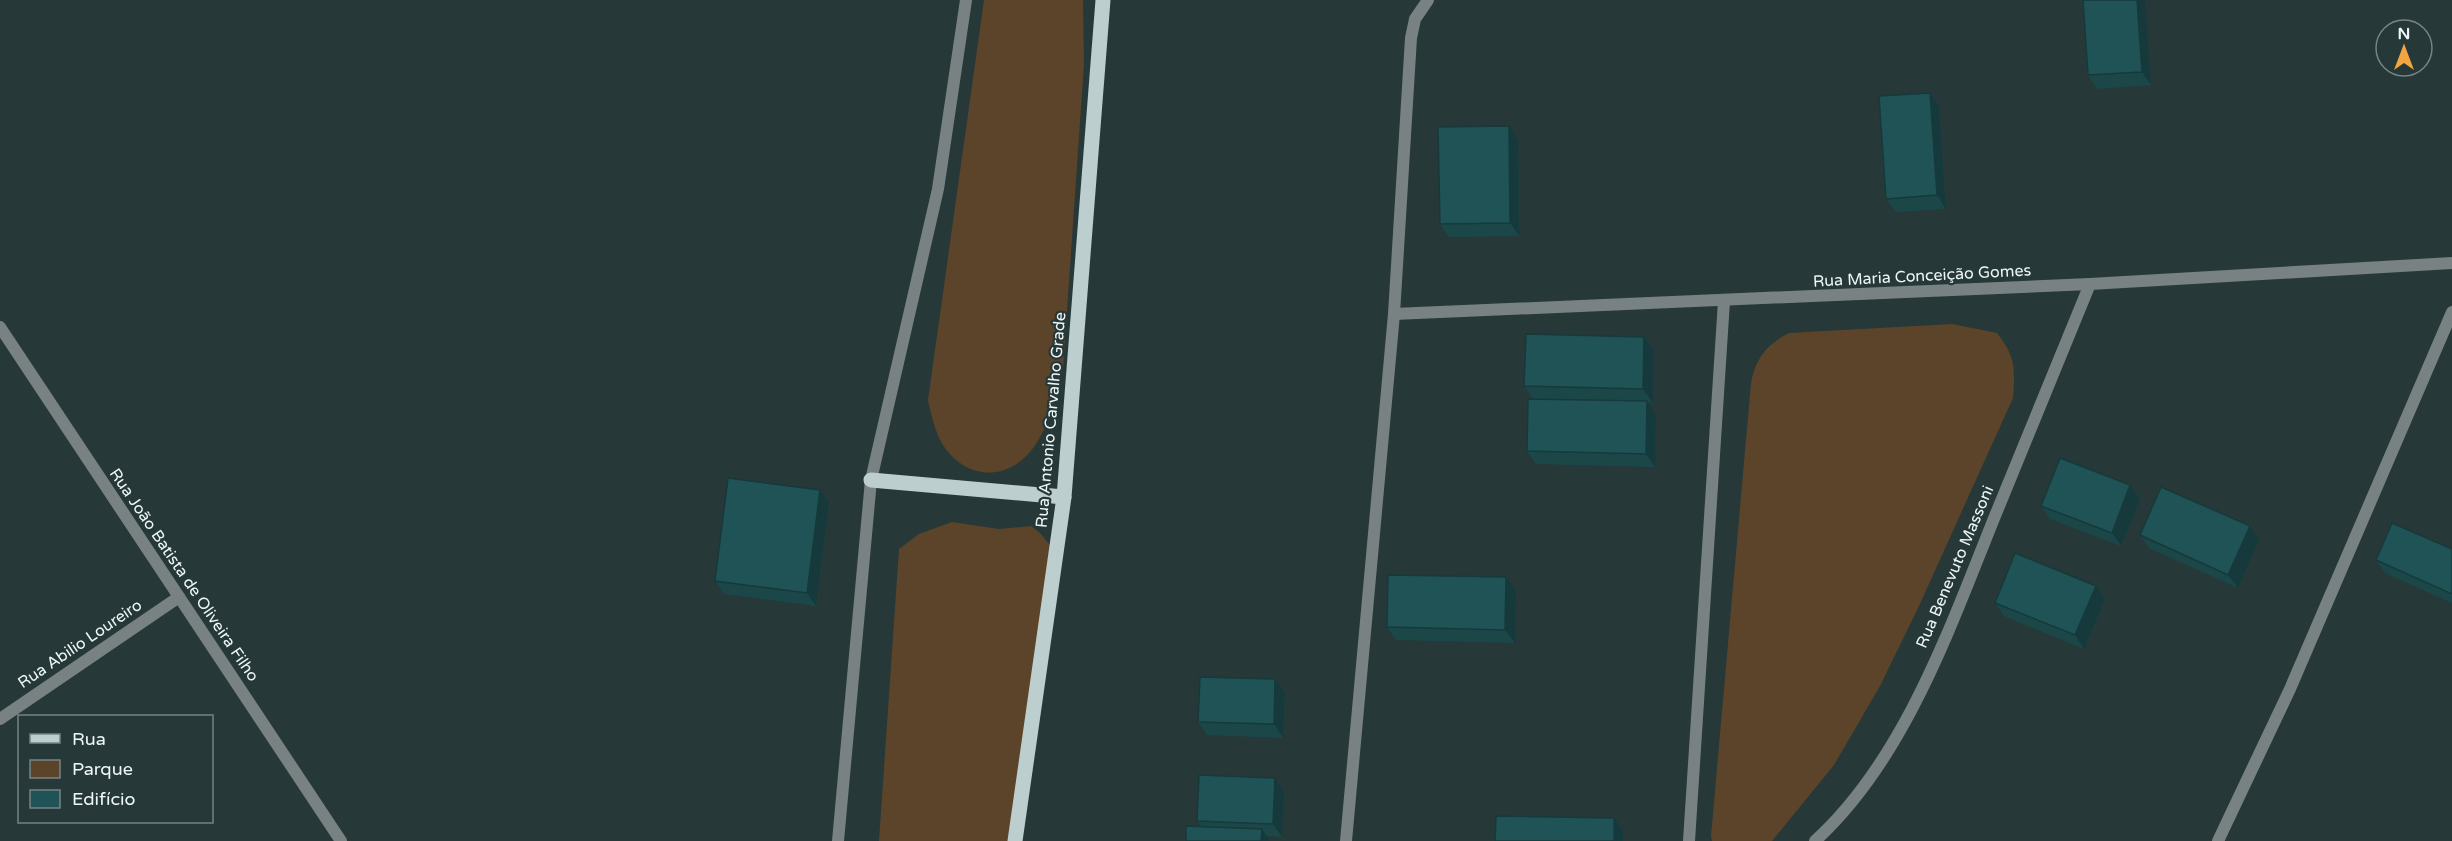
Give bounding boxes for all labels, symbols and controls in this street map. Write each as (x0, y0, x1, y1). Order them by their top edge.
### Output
north arrow (2374, 18, 2434, 78)
text: N (2398, 24, 2410, 44)
street label: Rua Maria Conceição Gomes (1812, 260, 2032, 292)
street label: Rua Antonio Carvalho Grade (1032, 311, 1070, 529)
street label: Rua João Batista de Oliveira Filho (105, 465, 263, 685)
street label: Rua Benevuto Massoni (1912, 483, 1998, 651)
street label: Rua Abilio Loureiro (14, 595, 146, 693)
legend (18, 715, 213, 823)
text: Rua (72, 728, 106, 750)
text: Parque (72, 758, 133, 780)
text: Edifício (72, 788, 136, 810)

